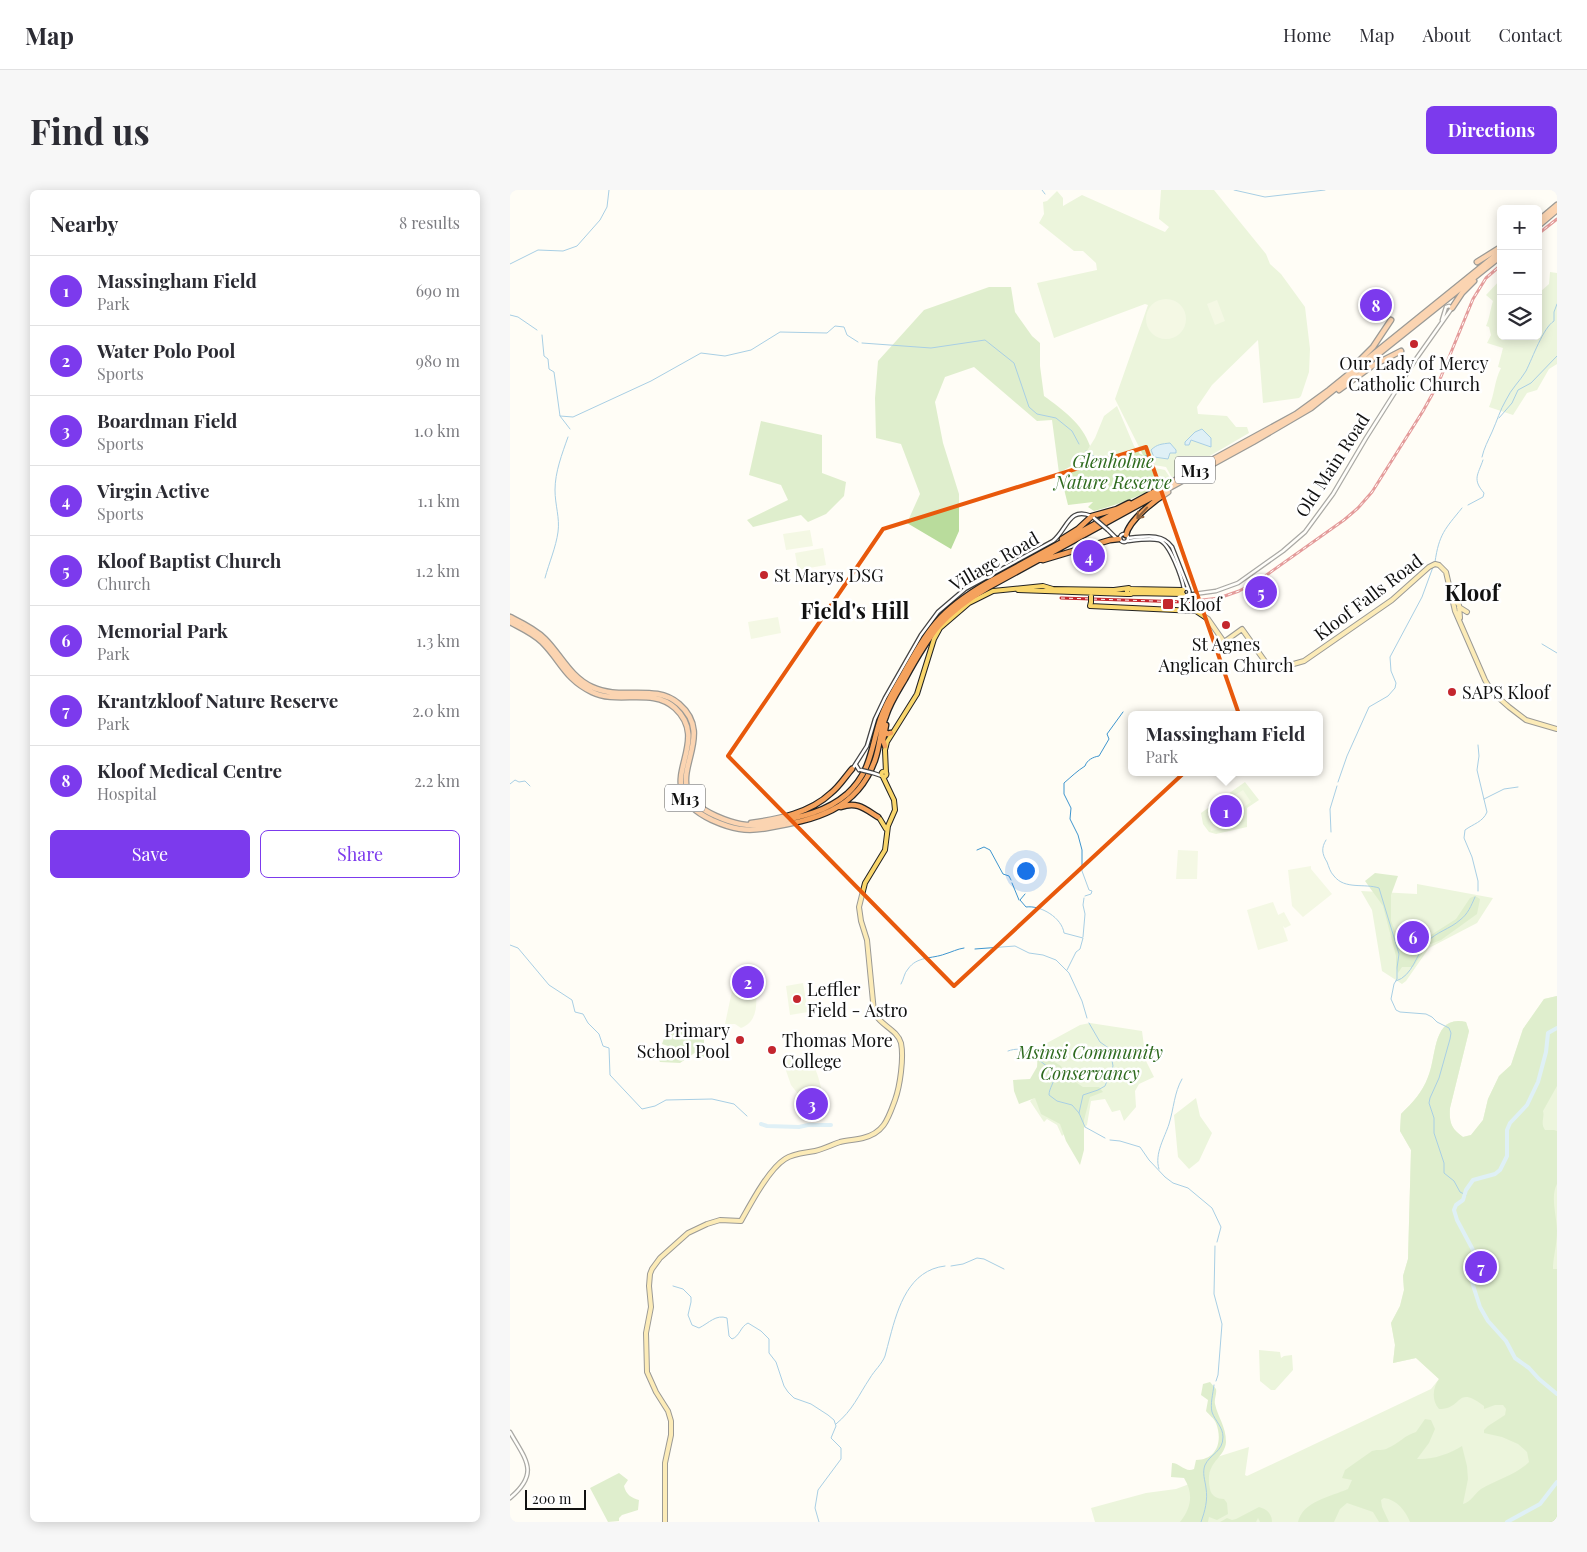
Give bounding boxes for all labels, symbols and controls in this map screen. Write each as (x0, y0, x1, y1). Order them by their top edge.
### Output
text: Map (25, 19, 74, 51)
text: Home (1283, 23, 1331, 47)
text: Map (1359, 23, 1394, 47)
text: About (1422, 23, 1471, 47)
text: Contact (1499, 23, 1562, 47)
button: Directions (1426, 106, 1557, 154)
text: Find us (30, 107, 150, 154)
map controls (1497, 205, 1542, 340)
button: + (1497, 205, 1542, 250)
text: Nearby (50, 209, 119, 237)
text: 8 results (399, 212, 460, 233)
button: − (1497, 250, 1542, 295)
text: Massingham Field (97, 267, 257, 293)
text: 1 (63, 280, 69, 301)
text: 690 m (416, 280, 460, 301)
pin: 8 (1360, 286, 1392, 324)
text: Park (97, 293, 130, 314)
button: layers (1497, 295, 1542, 340)
text: Water Polo Pool (97, 337, 235, 363)
marker: Our Lady of Mercy Catholic Church (1408, 338, 1420, 350)
text: 2 (62, 350, 70, 371)
text: 980 m (416, 350, 460, 371)
place label: Our Lady of Mercy Catholic Church (1339, 351, 1489, 396)
text: Sports (97, 363, 144, 384)
text: Boardman Field (97, 407, 237, 433)
street label: Old Main Road (1290, 408, 1375, 521)
text: 3 (62, 420, 70, 441)
text: 1.0 km (414, 420, 460, 441)
text: Sports (97, 433, 144, 454)
park label: Glenholme Nature Reserve (1052, 449, 1172, 494)
road number: M13 (1175, 456, 1215, 484)
text: Virgin Active (97, 477, 210, 503)
text: 4 (62, 490, 70, 511)
text: 1.1 km (418, 490, 460, 511)
text: Sports (97, 503, 144, 524)
one-way arrow (1136, 507, 1148, 520)
street label: Village Road (944, 526, 1043, 597)
pin: 4 (1073, 537, 1105, 575)
text: Kloof Baptist Church (97, 547, 281, 573)
street label: Kloof Falls Road (1309, 548, 1427, 646)
text: 5 (62, 560, 70, 581)
text: 1.2 km (416, 560, 460, 581)
place label: St Marys DSG (774, 563, 884, 587)
marker: St Marys DSG (758, 569, 770, 581)
text: Church (97, 573, 151, 594)
pin: 5 (1245, 573, 1277, 611)
district label: Kloof (1445, 577, 1502, 607)
place label: Kloof (1179, 592, 1223, 616)
district label: Field's Hill (801, 595, 910, 625)
marker: Kloof (1161, 597, 1175, 611)
text: Memorial Park (97, 617, 228, 643)
marker: St Agnes Anglican Church (1220, 619, 1232, 631)
text: 6 (62, 630, 70, 651)
text: 1.3 km (416, 630, 460, 651)
place label: St Agnes Anglican Church (1157, 632, 1294, 677)
text: Park (97, 643, 130, 664)
place label: SAPS Kloof (1462, 680, 1552, 704)
marker: SAPS Kloof (1446, 686, 1458, 698)
text: Krantzkloof Nature Reserve (97, 687, 338, 713)
text: 7 (62, 700, 70, 721)
text: 2.0 km (412, 700, 460, 721)
popup (1128, 711, 1323, 776)
text: Park (97, 713, 130, 734)
text: Massingham Field (1146, 720, 1305, 746)
text: Park (1146, 746, 1178, 767)
text: Kloof Medical Centre (97, 757, 282, 783)
text: 8 (62, 770, 70, 791)
text: 2.2 km (414, 770, 460, 791)
text: Hospital (97, 783, 157, 804)
road number: M13 (665, 784, 705, 812)
pin: 1 (1210, 792, 1242, 830)
button: Save (50, 830, 250, 878)
button: Share (260, 830, 460, 878)
your location (1013, 858, 1039, 884)
pin: 6 (1397, 918, 1429, 956)
pin: 2 (732, 963, 764, 1001)
place label: Leffler Field - Astro (807, 977, 908, 1022)
marker: Leffler Field - Astro (791, 993, 803, 1005)
place label: Primary School Pool (637, 1018, 730, 1063)
place label: Thomas More College (782, 1028, 893, 1073)
marker: Primary School Pool (734, 1034, 746, 1046)
park label: Msinsi Community Conservancy (1016, 1040, 1163, 1085)
marker: Thomas More College (766, 1044, 778, 1056)
pin: 3 (796, 1085, 828, 1123)
pin: 7 (1465, 1248, 1497, 1286)
scale bar (525, 1487, 586, 1510)
text: 200 m (532, 1489, 571, 1508)

